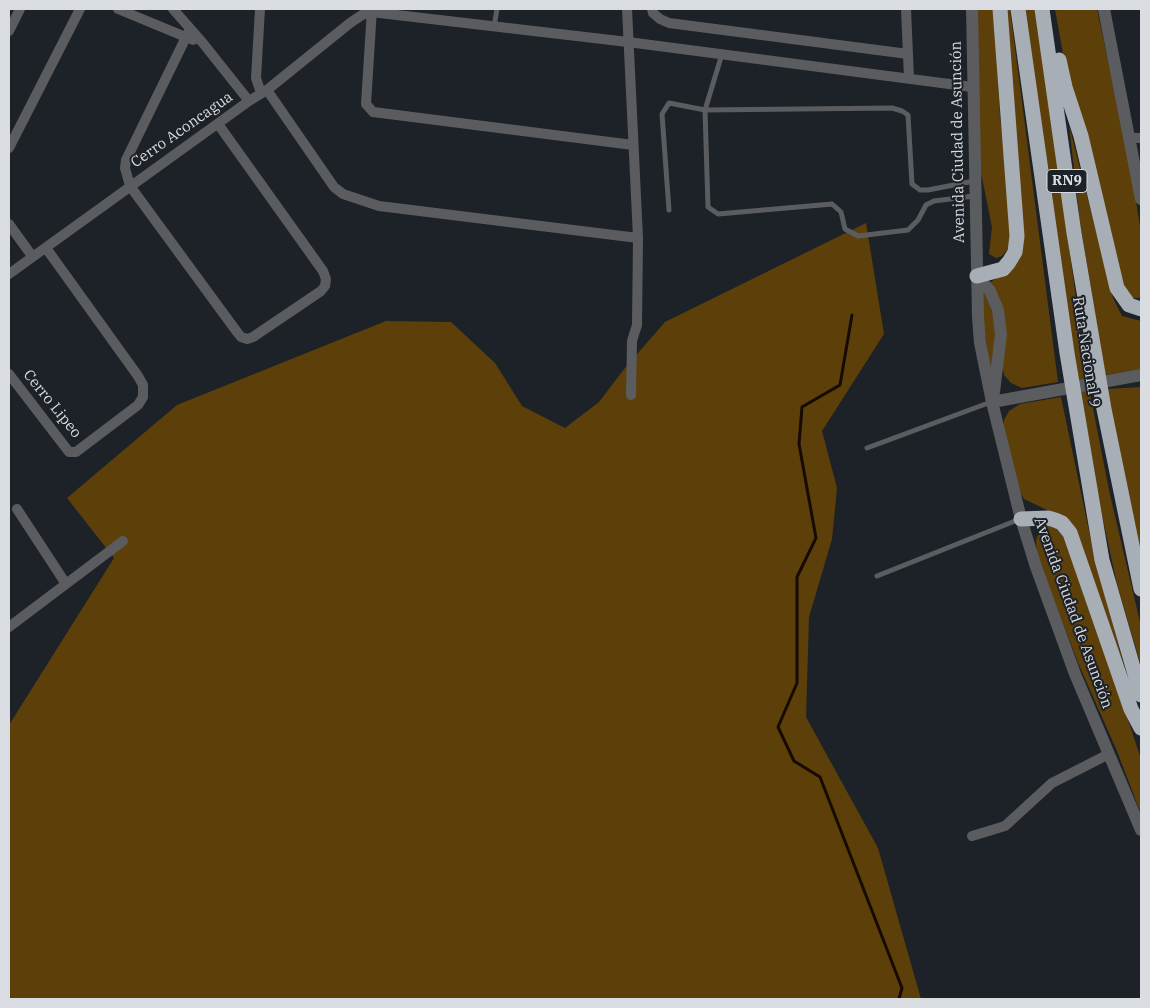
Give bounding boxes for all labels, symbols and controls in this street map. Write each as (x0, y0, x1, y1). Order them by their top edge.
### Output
street label: Avenida Ciudad de Asunción (947, 41, 969, 243)
street label: Cerro Aconcagua (128, 88, 236, 172)
road number: RN9 (1047, 170, 1087, 192)
street label: Ruta Nacional 9 (1068, 295, 1104, 409)
street label: Cerro Lipeo (19, 366, 85, 442)
street label: Avenida Ciudad de Asunción (1030, 515, 1116, 711)

